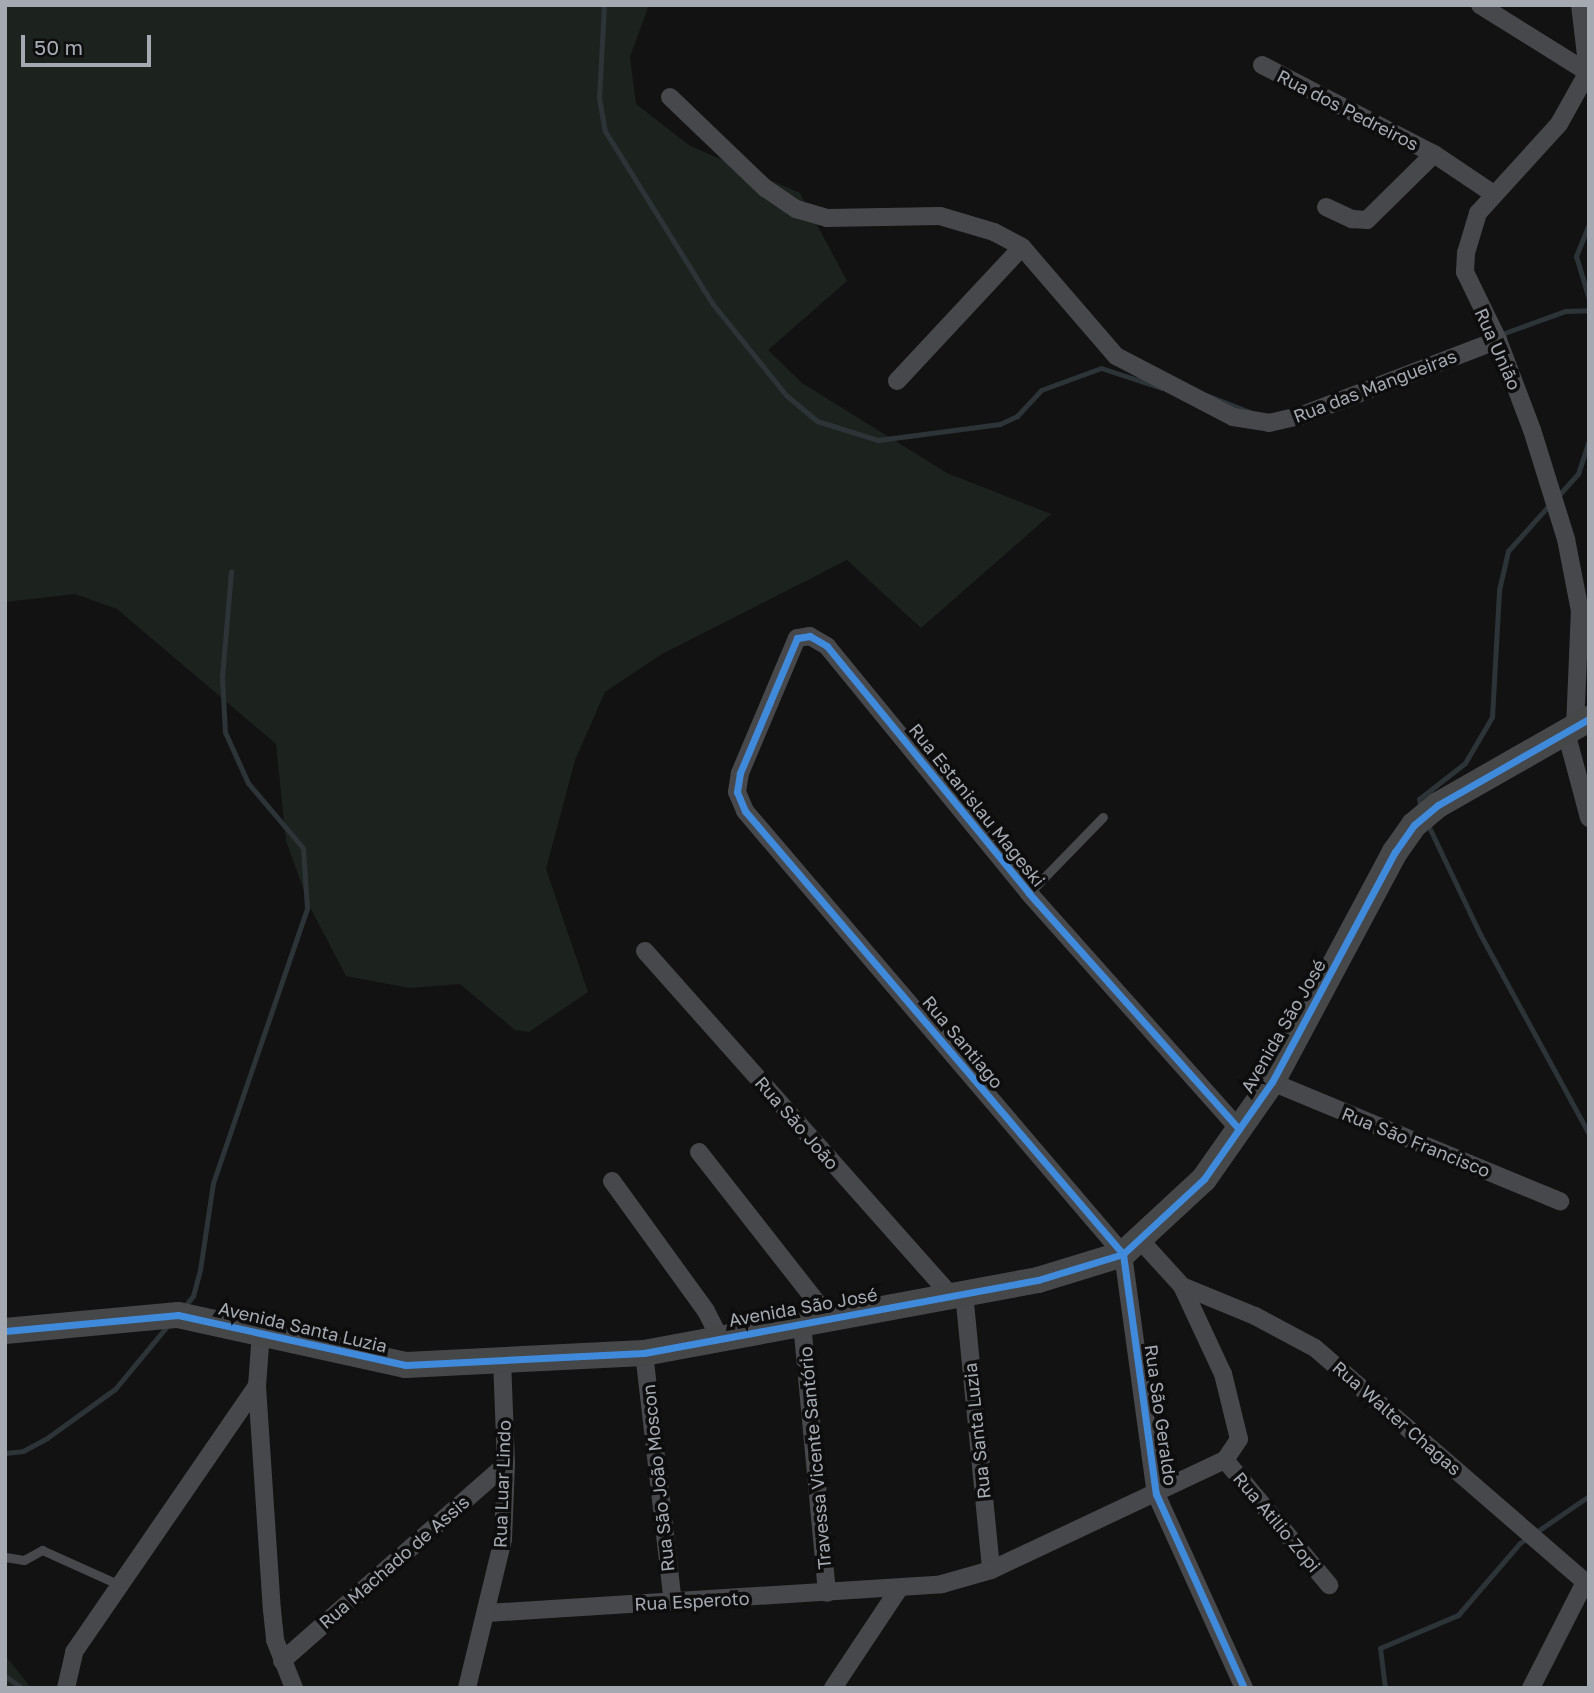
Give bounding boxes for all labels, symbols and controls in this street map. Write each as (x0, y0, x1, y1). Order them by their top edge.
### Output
scale bar (24, 21, 154, 65)
text: 50 m (34, 34, 83, 60)
street label: Rua dos Pedreiros (1274, 65, 1422, 155)
street label: Rua União (1470, 305, 1526, 393)
street label: Rua das Mangueiras (1290, 345, 1460, 427)
street label: Rua Estanislau Mageski (904, 719, 1050, 891)
street label: Avenida São José (1236, 955, 1330, 1097)
street label: Rua Santiago (918, 991, 1008, 1093)
street label: Rua São João (751, 1072, 843, 1174)
street label: Rua São Francisco (1339, 1102, 1493, 1182)
street label: Avenida São José (727, 1283, 879, 1331)
street label: Avenida Santa Luzia (217, 1297, 389, 1357)
street label: Rua São Geraldo (1140, 1343, 1182, 1487)
street label: Travessa Vicente Santório (795, 1346, 835, 1570)
street label: Rua Walter Chagas (1328, 1356, 1466, 1480)
street label: Rua Santa Luzia (959, 1362, 995, 1500)
street label: Rua São João Moscon (637, 1383, 679, 1573)
street label: Rua Luar Lindo (489, 1420, 515, 1548)
street label: Rua Atilio Zopi (1229, 1468, 1325, 1576)
street label: Rua Machado de Assis (314, 1491, 474, 1633)
street label: Rua Esperoto (634, 1587, 750, 1615)

